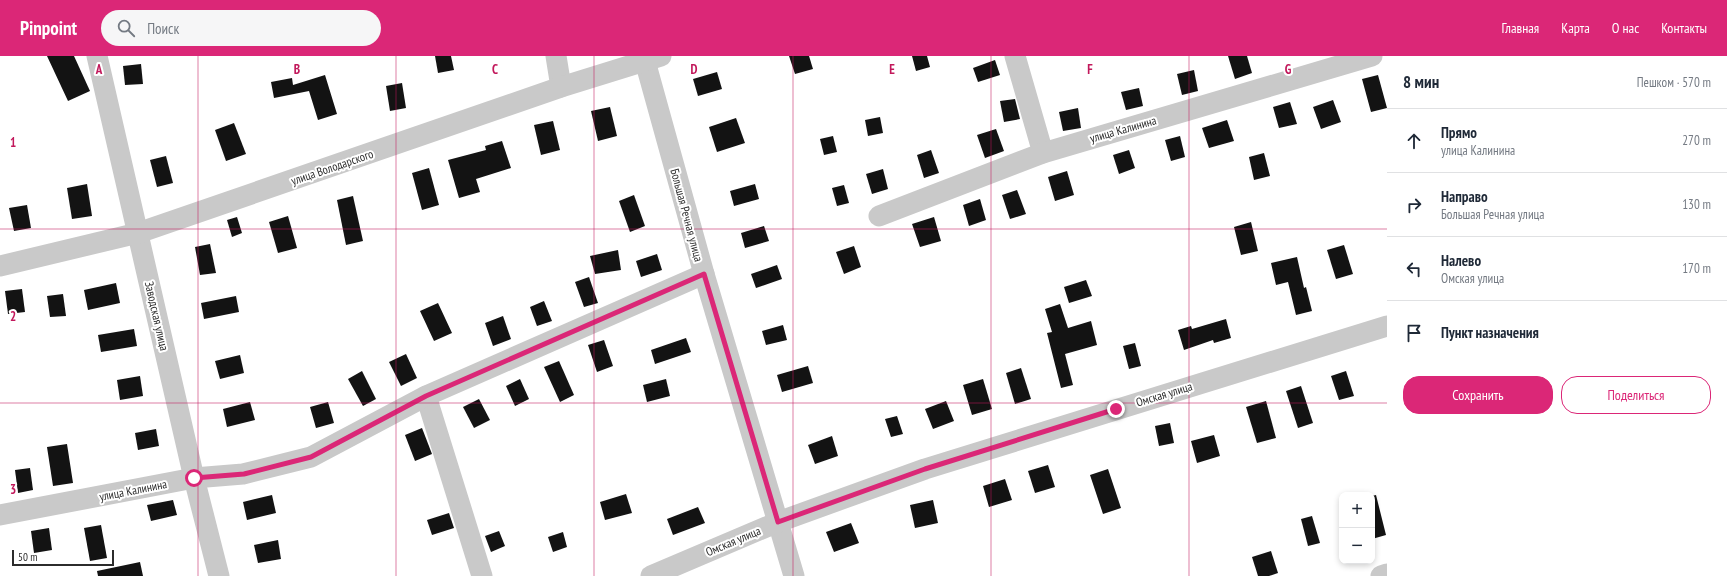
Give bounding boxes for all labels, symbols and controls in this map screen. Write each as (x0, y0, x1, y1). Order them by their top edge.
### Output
search box (101, 10, 381, 46)
text: Pinpoint (20, 16, 77, 40)
icon: search (115, 17, 137, 39)
text: Поиск (147, 19, 179, 38)
text: Главная (1501, 19, 1539, 37)
text: Карта (1561, 19, 1590, 37)
text: О нас (1612, 19, 1639, 37)
text: Контакты (1661, 19, 1707, 37)
text: A (95, 61, 103, 78)
text: B (294, 61, 300, 78)
text: C (492, 61, 498, 78)
text: D (691, 61, 698, 78)
text: E (889, 61, 895, 78)
text: F (1087, 61, 1093, 78)
text: G (1285, 61, 1292, 78)
text: 8 мин (1403, 71, 1439, 93)
text: Пешком · 570 m (1637, 74, 1711, 91)
street label: улица Калинина (1088, 112, 1158, 146)
text: Прямо (1441, 123, 1477, 142)
icon: ahead (1403, 130, 1425, 152)
text: 270 m (1682, 132, 1711, 149)
text: 1 (10, 134, 16, 151)
text: улица Калинина (1441, 142, 1515, 159)
street label: улица Володарского (289, 146, 375, 188)
street label: Большая Речная улица (667, 167, 707, 263)
text: Направо (1441, 187, 1488, 206)
icon: right (1403, 194, 1425, 216)
text: 130 m (1682, 196, 1711, 213)
text: Большая Речная улица (1441, 206, 1545, 223)
text: Налево (1441, 251, 1481, 270)
icon: left (1403, 258, 1425, 280)
text: 170 m (1682, 260, 1711, 277)
text: Омская улица (1441, 270, 1504, 287)
street label: Заводская улица (142, 280, 172, 352)
text: 2 (10, 308, 16, 325)
icon: arrive (1403, 322, 1425, 344)
text: Пункт назначения (1441, 323, 1539, 342)
button: Сохранить (1403, 376, 1553, 414)
button: Поделиться (1561, 376, 1711, 414)
street label: Омская улица (1134, 378, 1194, 410)
route end (1107, 400, 1125, 418)
route start (185, 469, 203, 487)
street label: улица Калинина (98, 476, 168, 504)
text: 3 (10, 481, 16, 498)
map controls (1339, 492, 1375, 564)
button: + (1339, 492, 1375, 528)
street label: Омская улица (703, 523, 763, 559)
button: − (1339, 528, 1375, 564)
scale bar (12, 548, 114, 567)
text: 50 m (18, 550, 37, 564)

